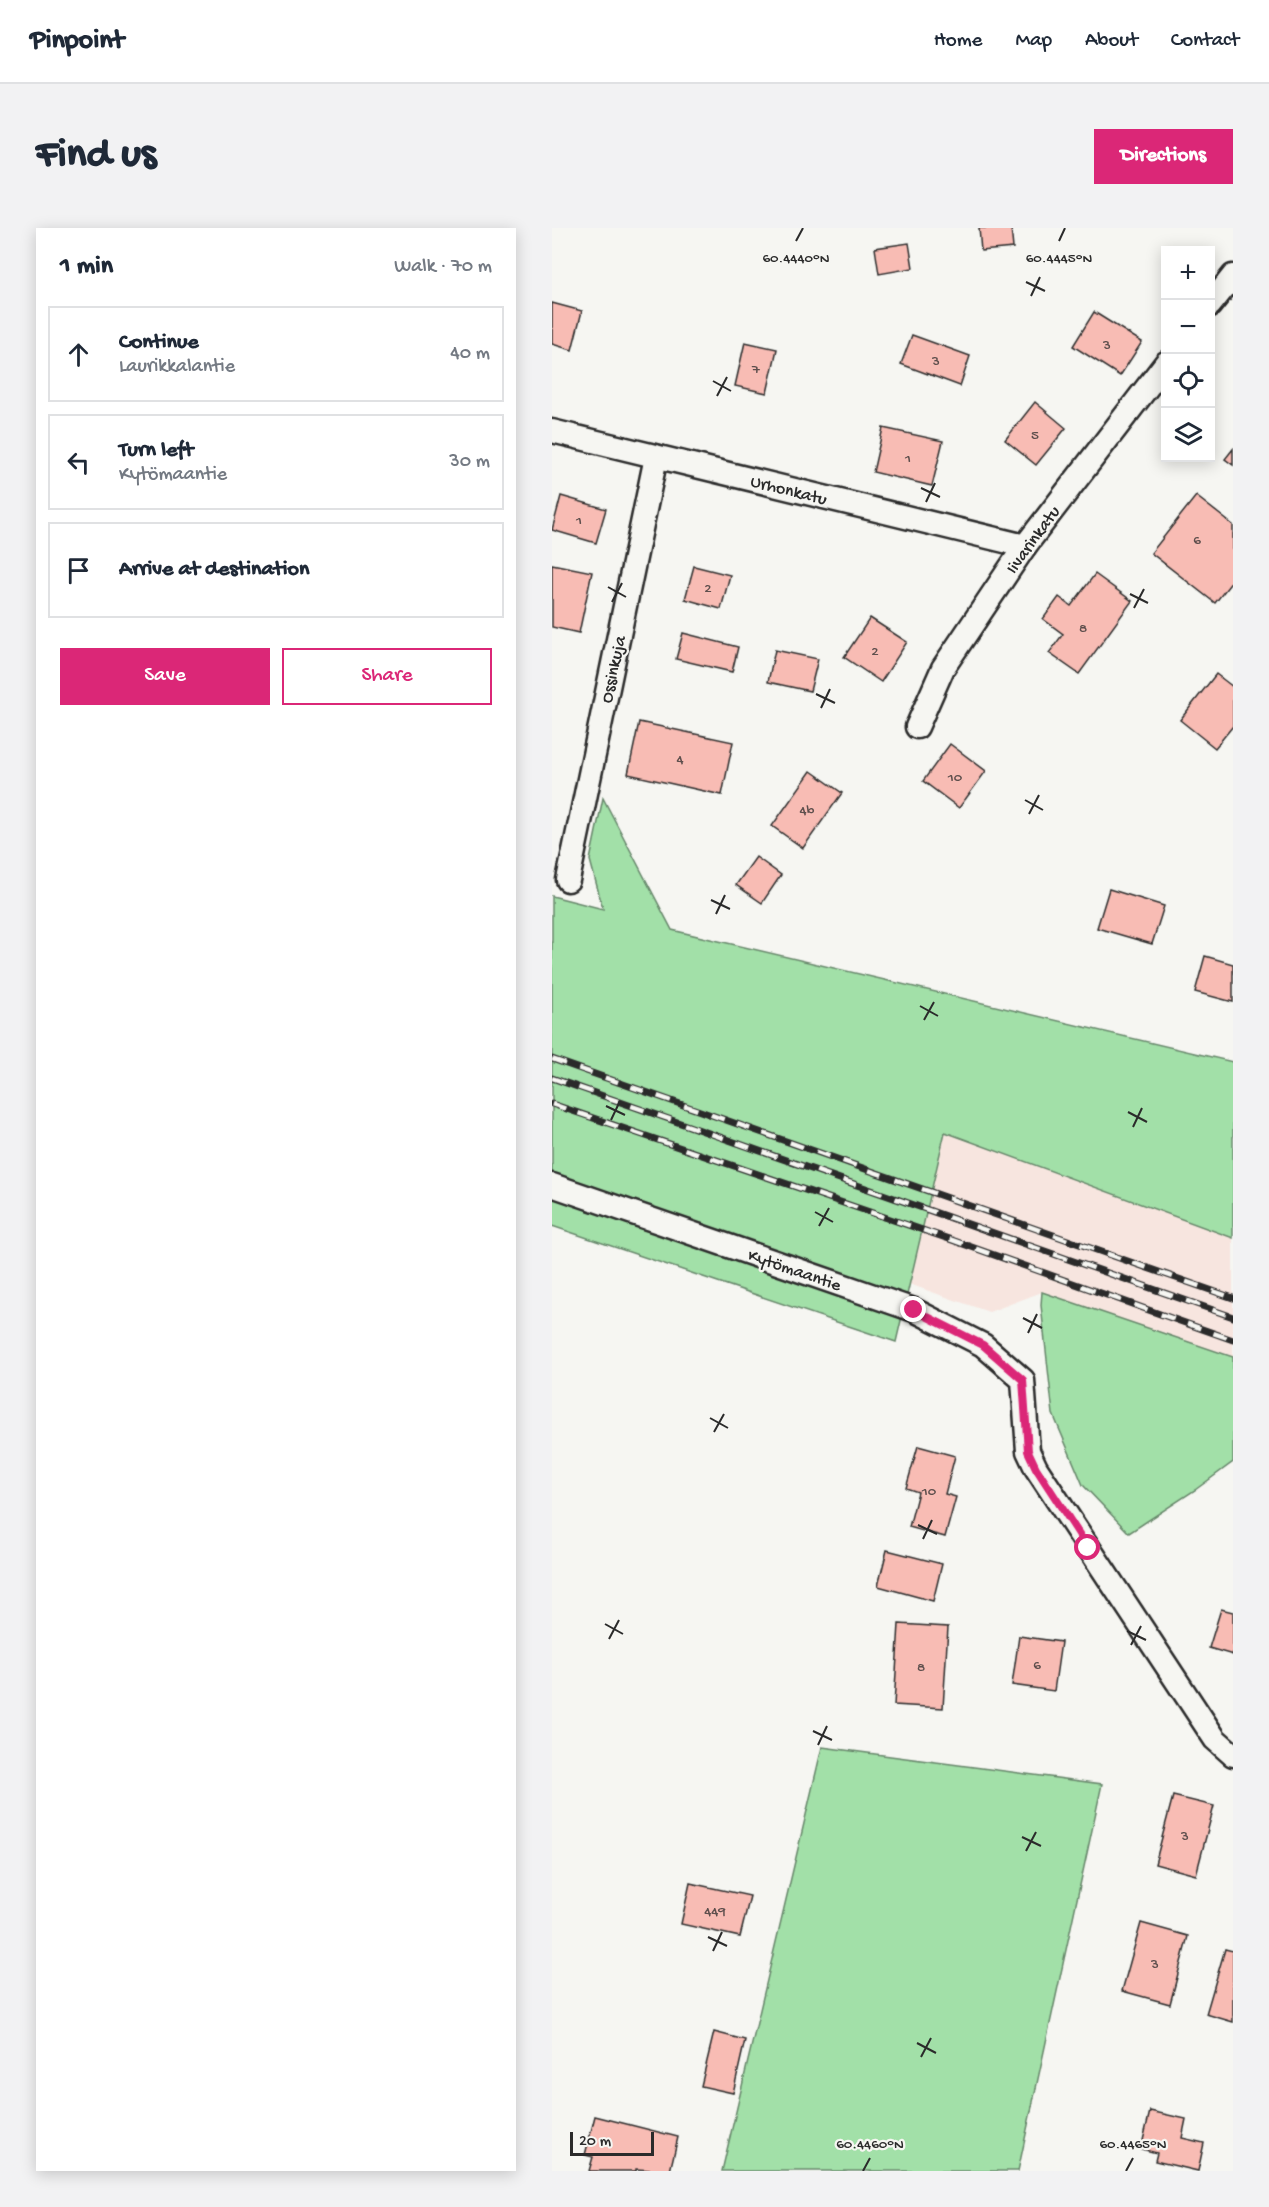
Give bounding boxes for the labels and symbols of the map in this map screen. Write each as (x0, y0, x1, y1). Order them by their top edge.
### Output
text: 60.4440°N (762, 250, 830, 268)
text: 60.4445°N (1026, 250, 1092, 268)
house number: 3 (1102, 337, 1111, 355)
house number: 3 (931, 353, 940, 371)
house number: 7 (751, 361, 761, 379)
house number: 5 (1031, 427, 1039, 445)
house number: 1 (904, 450, 911, 468)
street label: Urhonkatu (748, 472, 829, 511)
street label: Iivarinkatu (1002, 502, 1066, 579)
house number: 1 (575, 512, 582, 530)
house number: 6 (1193, 532, 1201, 550)
house number: 2 (704, 580, 712, 598)
house number: 8 (1079, 620, 1087, 638)
street label: Ossinkuja (597, 633, 632, 705)
house number: 2 (871, 643, 879, 661)
house number: 4 (676, 751, 684, 769)
house number: 10 (947, 769, 963, 787)
house number: 4b (799, 802, 815, 820)
street label: Kytömaantie (745, 1246, 844, 1297)
route end (900, 1296, 926, 1322)
house number: 10 (921, 1483, 937, 1501)
route start (1074, 1534, 1100, 1560)
house number: 6 (1033, 1657, 1041, 1675)
house number: 8 (917, 1659, 925, 1677)
house number: 3 (1180, 1828, 1189, 1846)
house number: 449 (704, 1903, 726, 1921)
house number: 3 (1150, 1956, 1159, 1974)
scale bar (570, 2129, 654, 2156)
text: 60.4460°N (836, 2136, 904, 2154)
text: 60.4465°N (1099, 2136, 1167, 2154)

